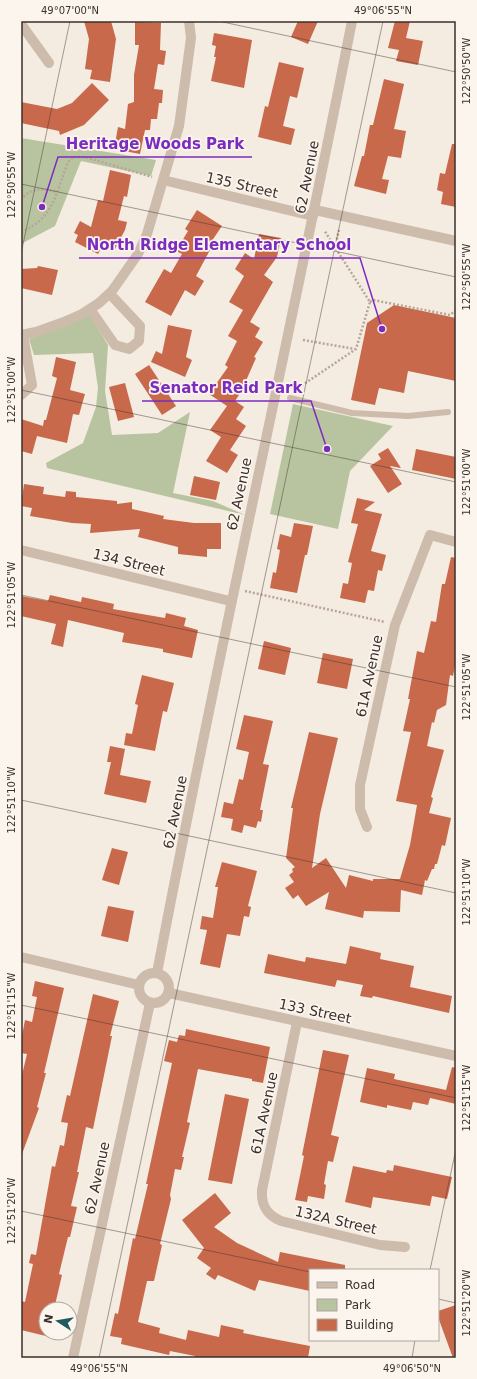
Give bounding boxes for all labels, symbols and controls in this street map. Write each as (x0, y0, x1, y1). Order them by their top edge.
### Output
text: 49°07'00"N (41, 5, 99, 16)
text: 49°06'55"N (354, 5, 412, 16)
text: 122°50'50"W (461, 38, 472, 104)
callout: Heritage Woods Park (58, 130, 252, 157)
text: Heritage Woods Park (66, 135, 245, 153)
street label: 62 Avenue (292, 139, 322, 215)
text: 122°50'55"W (6, 152, 17, 218)
street label: 135 Street (204, 169, 280, 201)
callout: North Ridge Elementary School (79, 231, 360, 258)
text: North Ridge Elementary School (87, 236, 351, 254)
text: 122°50'55"W (461, 244, 472, 310)
text: 122°51'00"W (6, 357, 17, 423)
callout: Senator Reid Park (142, 374, 311, 401)
text: Senator Reid Park (150, 379, 303, 397)
text: 122°51'00"W (461, 449, 472, 515)
street label: 62 Avenue (223, 456, 255, 532)
street label: 134 Street (91, 545, 167, 579)
text: 122°51'05"W (6, 562, 17, 628)
street label: 61A Avenue (352, 633, 386, 719)
text: 122°51'05"W (461, 654, 472, 720)
text: 122°51'10"W (6, 767, 17, 833)
street label: 62 Avenue (160, 774, 190, 850)
text: 122°51'10"W (461, 859, 472, 925)
text: 122°51'15"W (6, 973, 17, 1039)
street label: 133 Street (277, 996, 353, 1027)
text: 122°51'15"W (461, 1065, 472, 1131)
street label: 61A Avenue (247, 1070, 281, 1156)
street label: 62 Avenue (81, 1140, 113, 1216)
text: 122°51'20"W (6, 1178, 17, 1244)
street label: 132A Street (294, 1203, 379, 1237)
legend (309, 1269, 439, 1341)
text: 122°51'20"W (461, 1270, 472, 1336)
text: Road (345, 1278, 375, 1292)
text: Park (345, 1298, 371, 1312)
north arrow (38, 1301, 78, 1341)
text: N (41, 1313, 56, 1325)
text: Building (345, 1318, 394, 1332)
text: 49°06'55"N (70, 1363, 128, 1374)
text: 49°06'50"N (383, 1363, 441, 1374)

